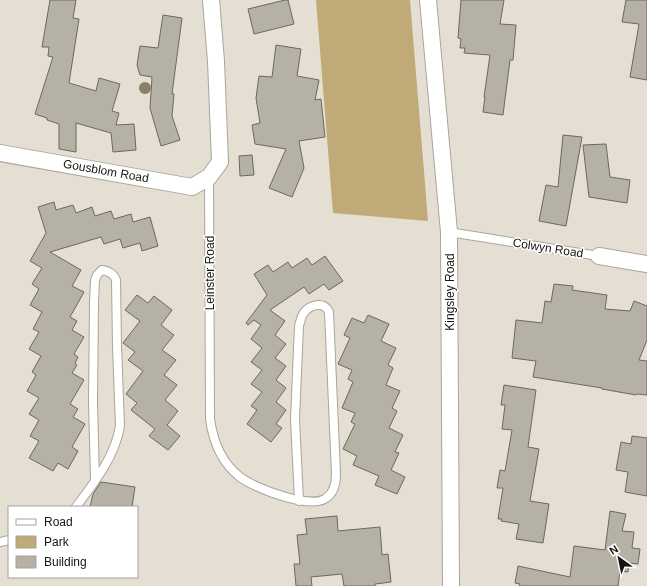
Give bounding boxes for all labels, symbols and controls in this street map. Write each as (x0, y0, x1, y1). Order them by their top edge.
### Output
street label: Gousblom Road (62, 157, 150, 185)
street label: Leinster Road (203, 236, 217, 310)
street label: Colwyn Road (512, 236, 584, 260)
street label: Kingsley Road (443, 253, 457, 331)
legend (8, 506, 138, 578)
text: Road (44, 515, 73, 529)
text: Park (44, 535, 70, 549)
north arrow (599, 538, 639, 578)
text: N (607, 542, 620, 557)
text: Building (44, 555, 87, 569)

